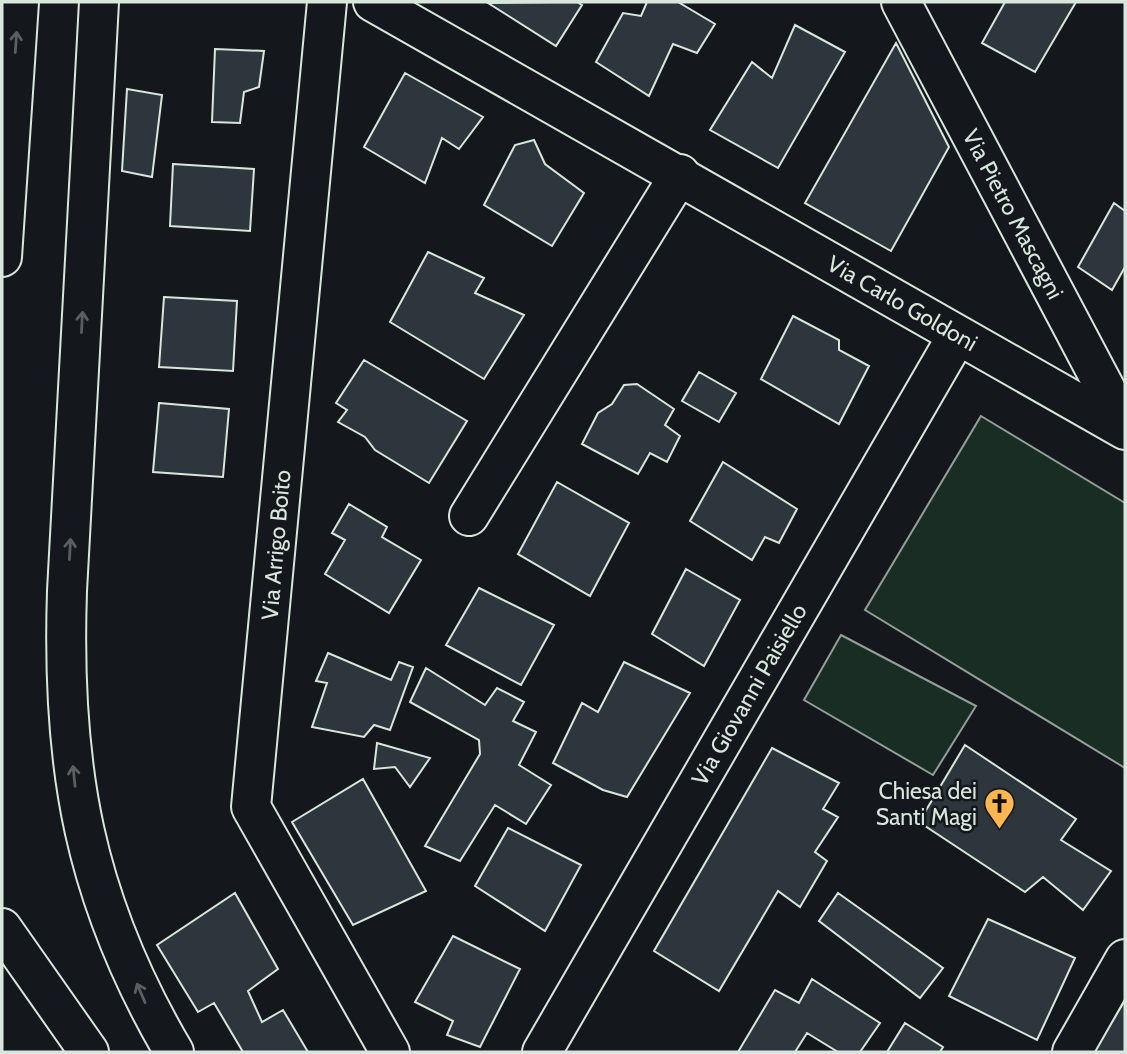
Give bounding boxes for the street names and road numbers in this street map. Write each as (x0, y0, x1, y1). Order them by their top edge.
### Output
street label: Via Pietro Mascagni (957, 124, 1069, 304)
street label: Via Carlo Goldoni (822, 249, 982, 357)
street label: Via Arrigo Boito (255, 469, 297, 621)
street label: Via Giovanni Paisiello (686, 599, 813, 791)

